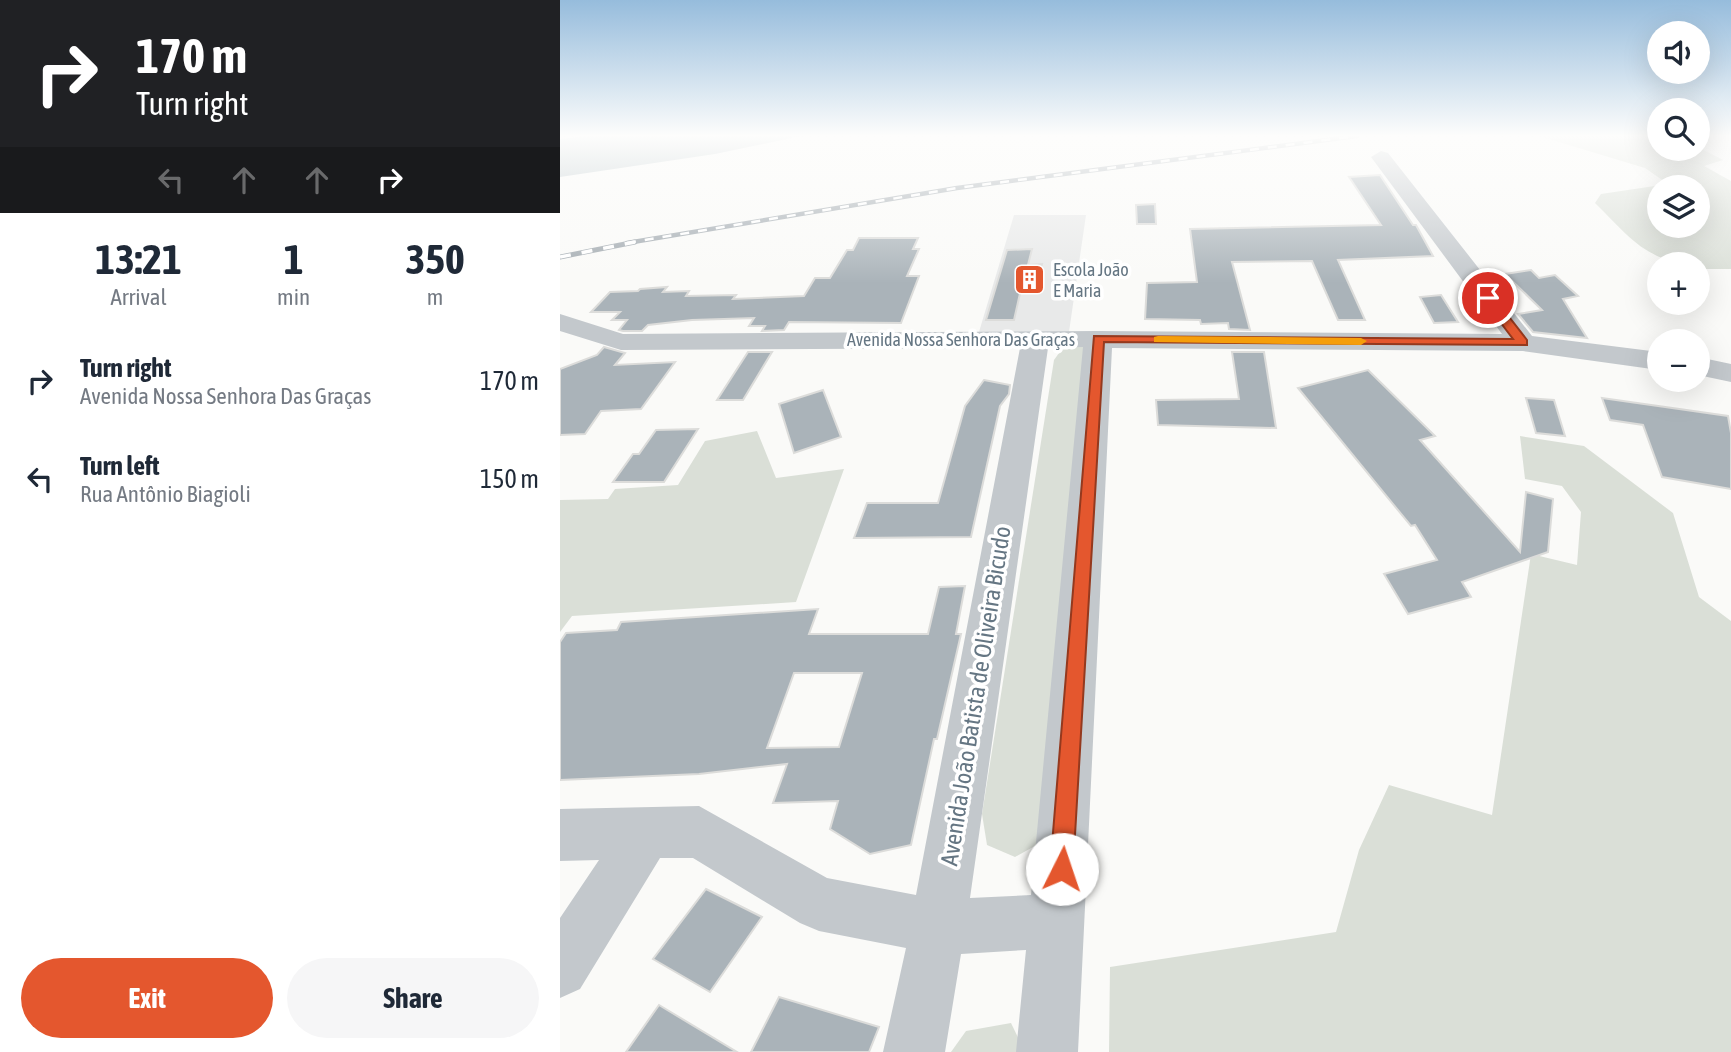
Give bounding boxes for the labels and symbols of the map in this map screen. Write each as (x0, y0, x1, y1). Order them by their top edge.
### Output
place label: Escola João E Maria (1053, 259, 1129, 301)
building icon: Escola João E Maria (1013, 263, 1047, 297)
pin (1458, 268, 1518, 328)
street label: Avenida Nossa Senhora Das Graças (847, 329, 1075, 350)
street label: Avenida João Batista de Oliveira Bicudo (935, 524, 1016, 868)
position arrow (1025, 832, 1099, 906)

